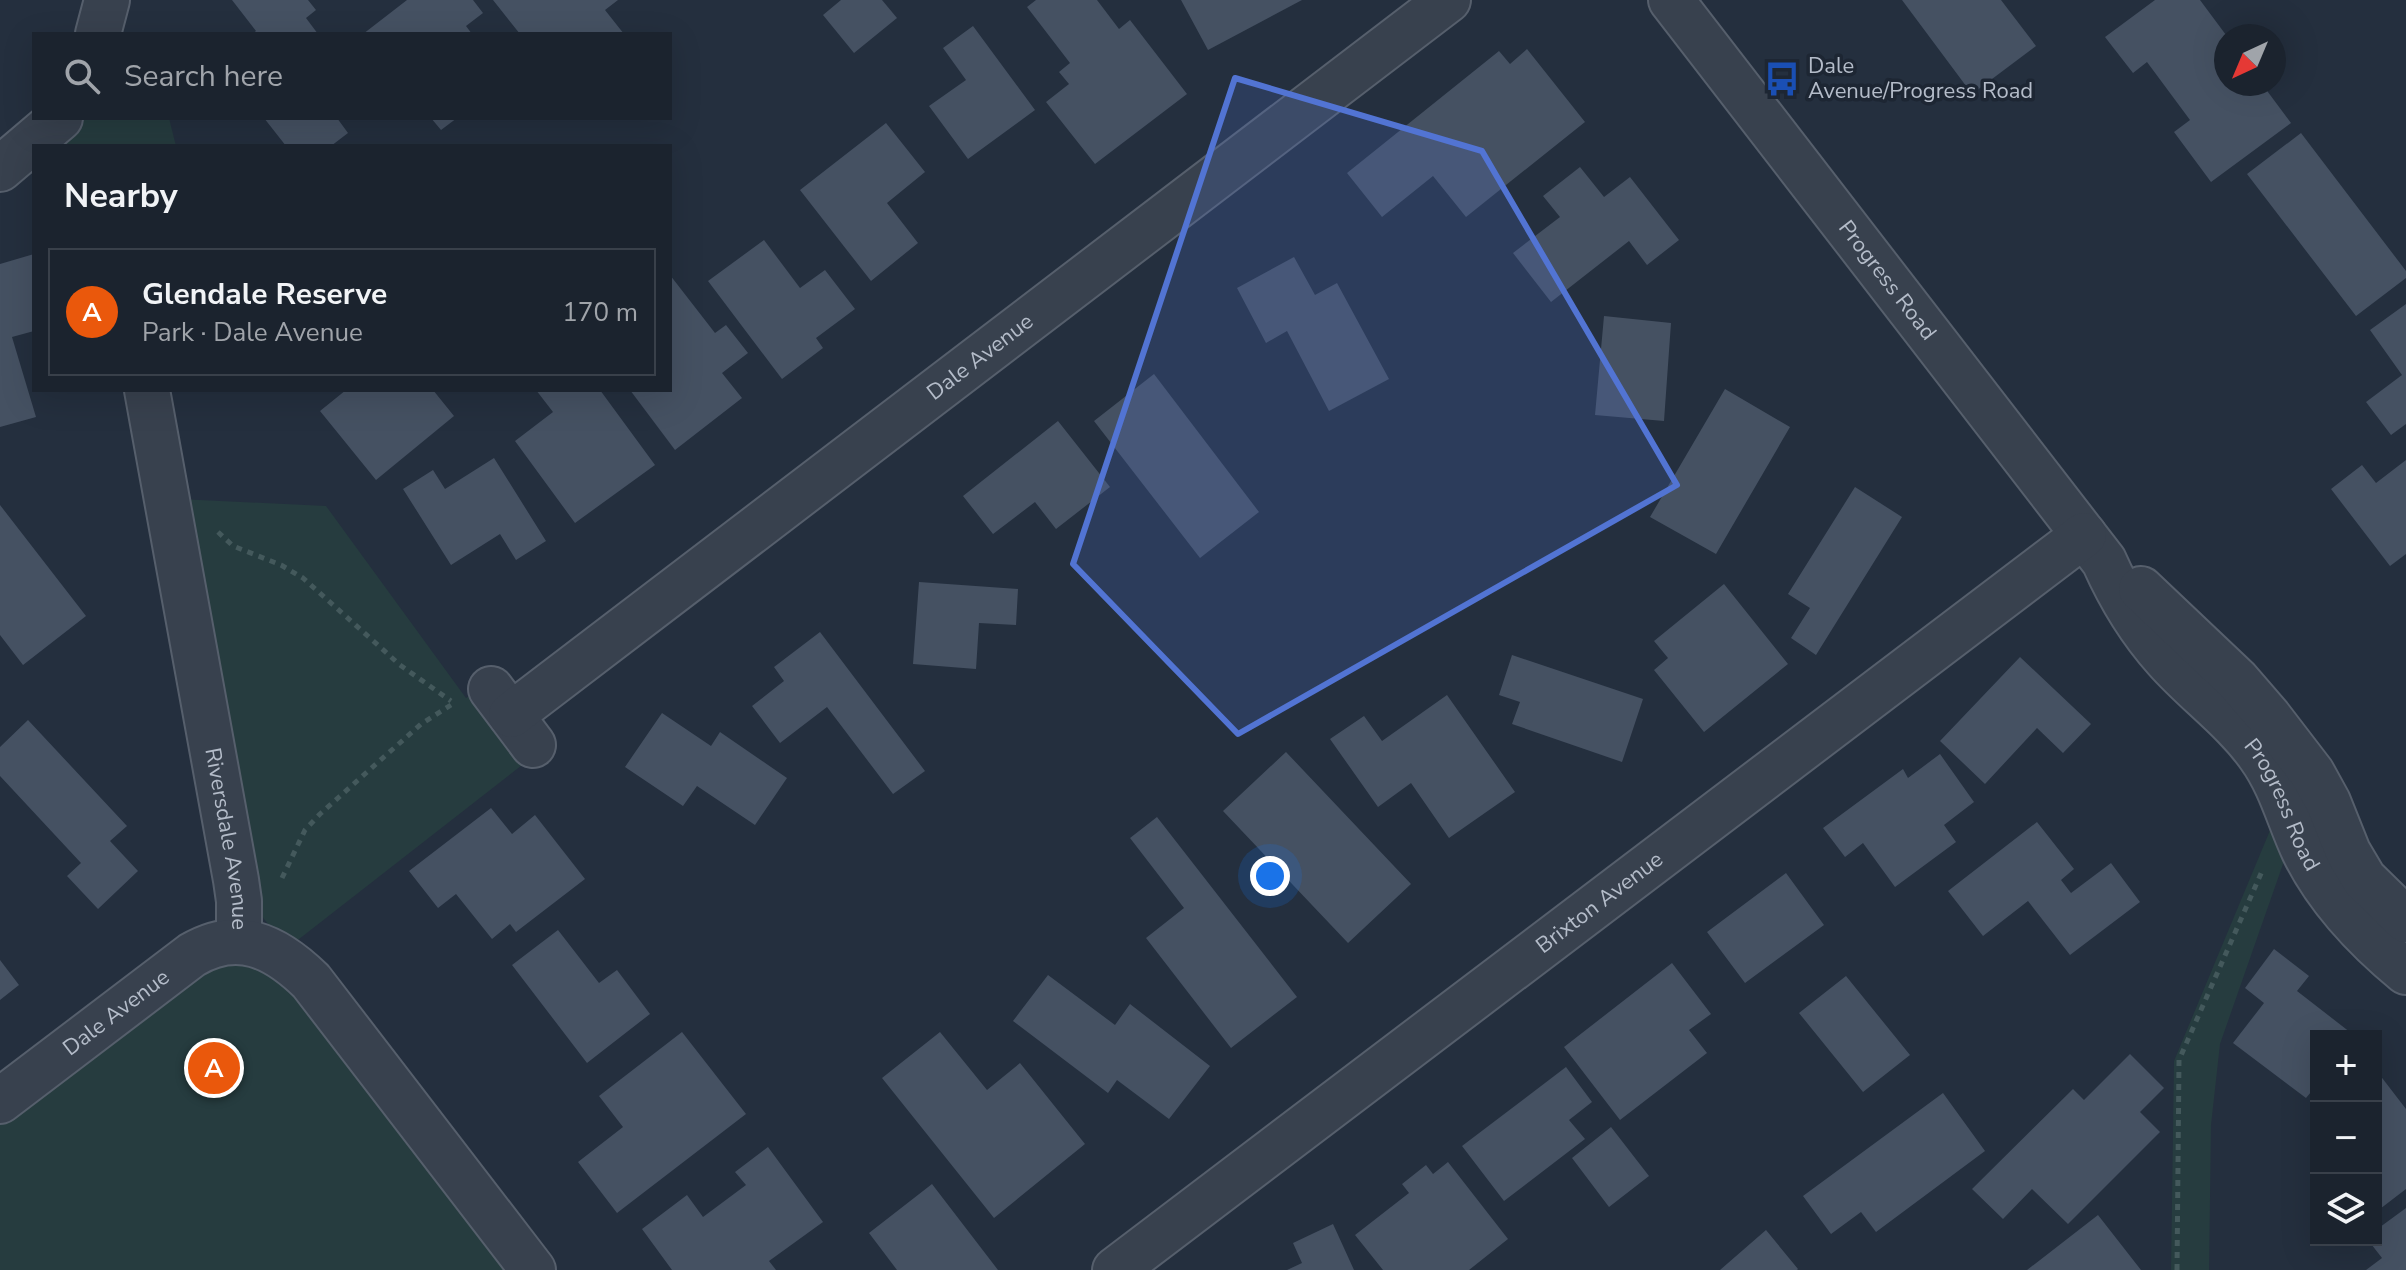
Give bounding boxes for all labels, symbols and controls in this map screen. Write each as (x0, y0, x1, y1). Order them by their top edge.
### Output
north arrow (2214, 24, 2286, 96)
search box (32, 32, 672, 120)
place label: Dale Avenue/Progress Road (1808, 51, 2033, 106)
icon: search (60, 54, 104, 98)
text: Search here (124, 56, 283, 97)
bus stop icon: Dale Avenue/Progress Road (1763, 60, 1801, 98)
text: Nearby (64, 173, 178, 219)
street label: Progress Road (1831, 214, 1943, 346)
text: Glendale Reserve (142, 274, 387, 315)
text: A (82, 295, 102, 330)
text: 170 m (562, 295, 638, 330)
street label: Dale Avenue (921, 307, 1040, 407)
text: Park · Dale Avenue (142, 315, 363, 350)
street label: Progress Road (2237, 732, 2327, 877)
street label: Riversdale Avenue (197, 745, 255, 930)
street label: Brixton Avenue (1530, 845, 1669, 961)
your location (1250, 856, 1290, 896)
street label: Dale Avenue (57, 962, 176, 1063)
map controls (2310, 1030, 2382, 1246)
button: + (2310, 1030, 2382, 1102)
pin: A (188, 1038, 240, 1098)
button: − (2310, 1102, 2382, 1174)
button: layers (2310, 1174, 2382, 1246)

